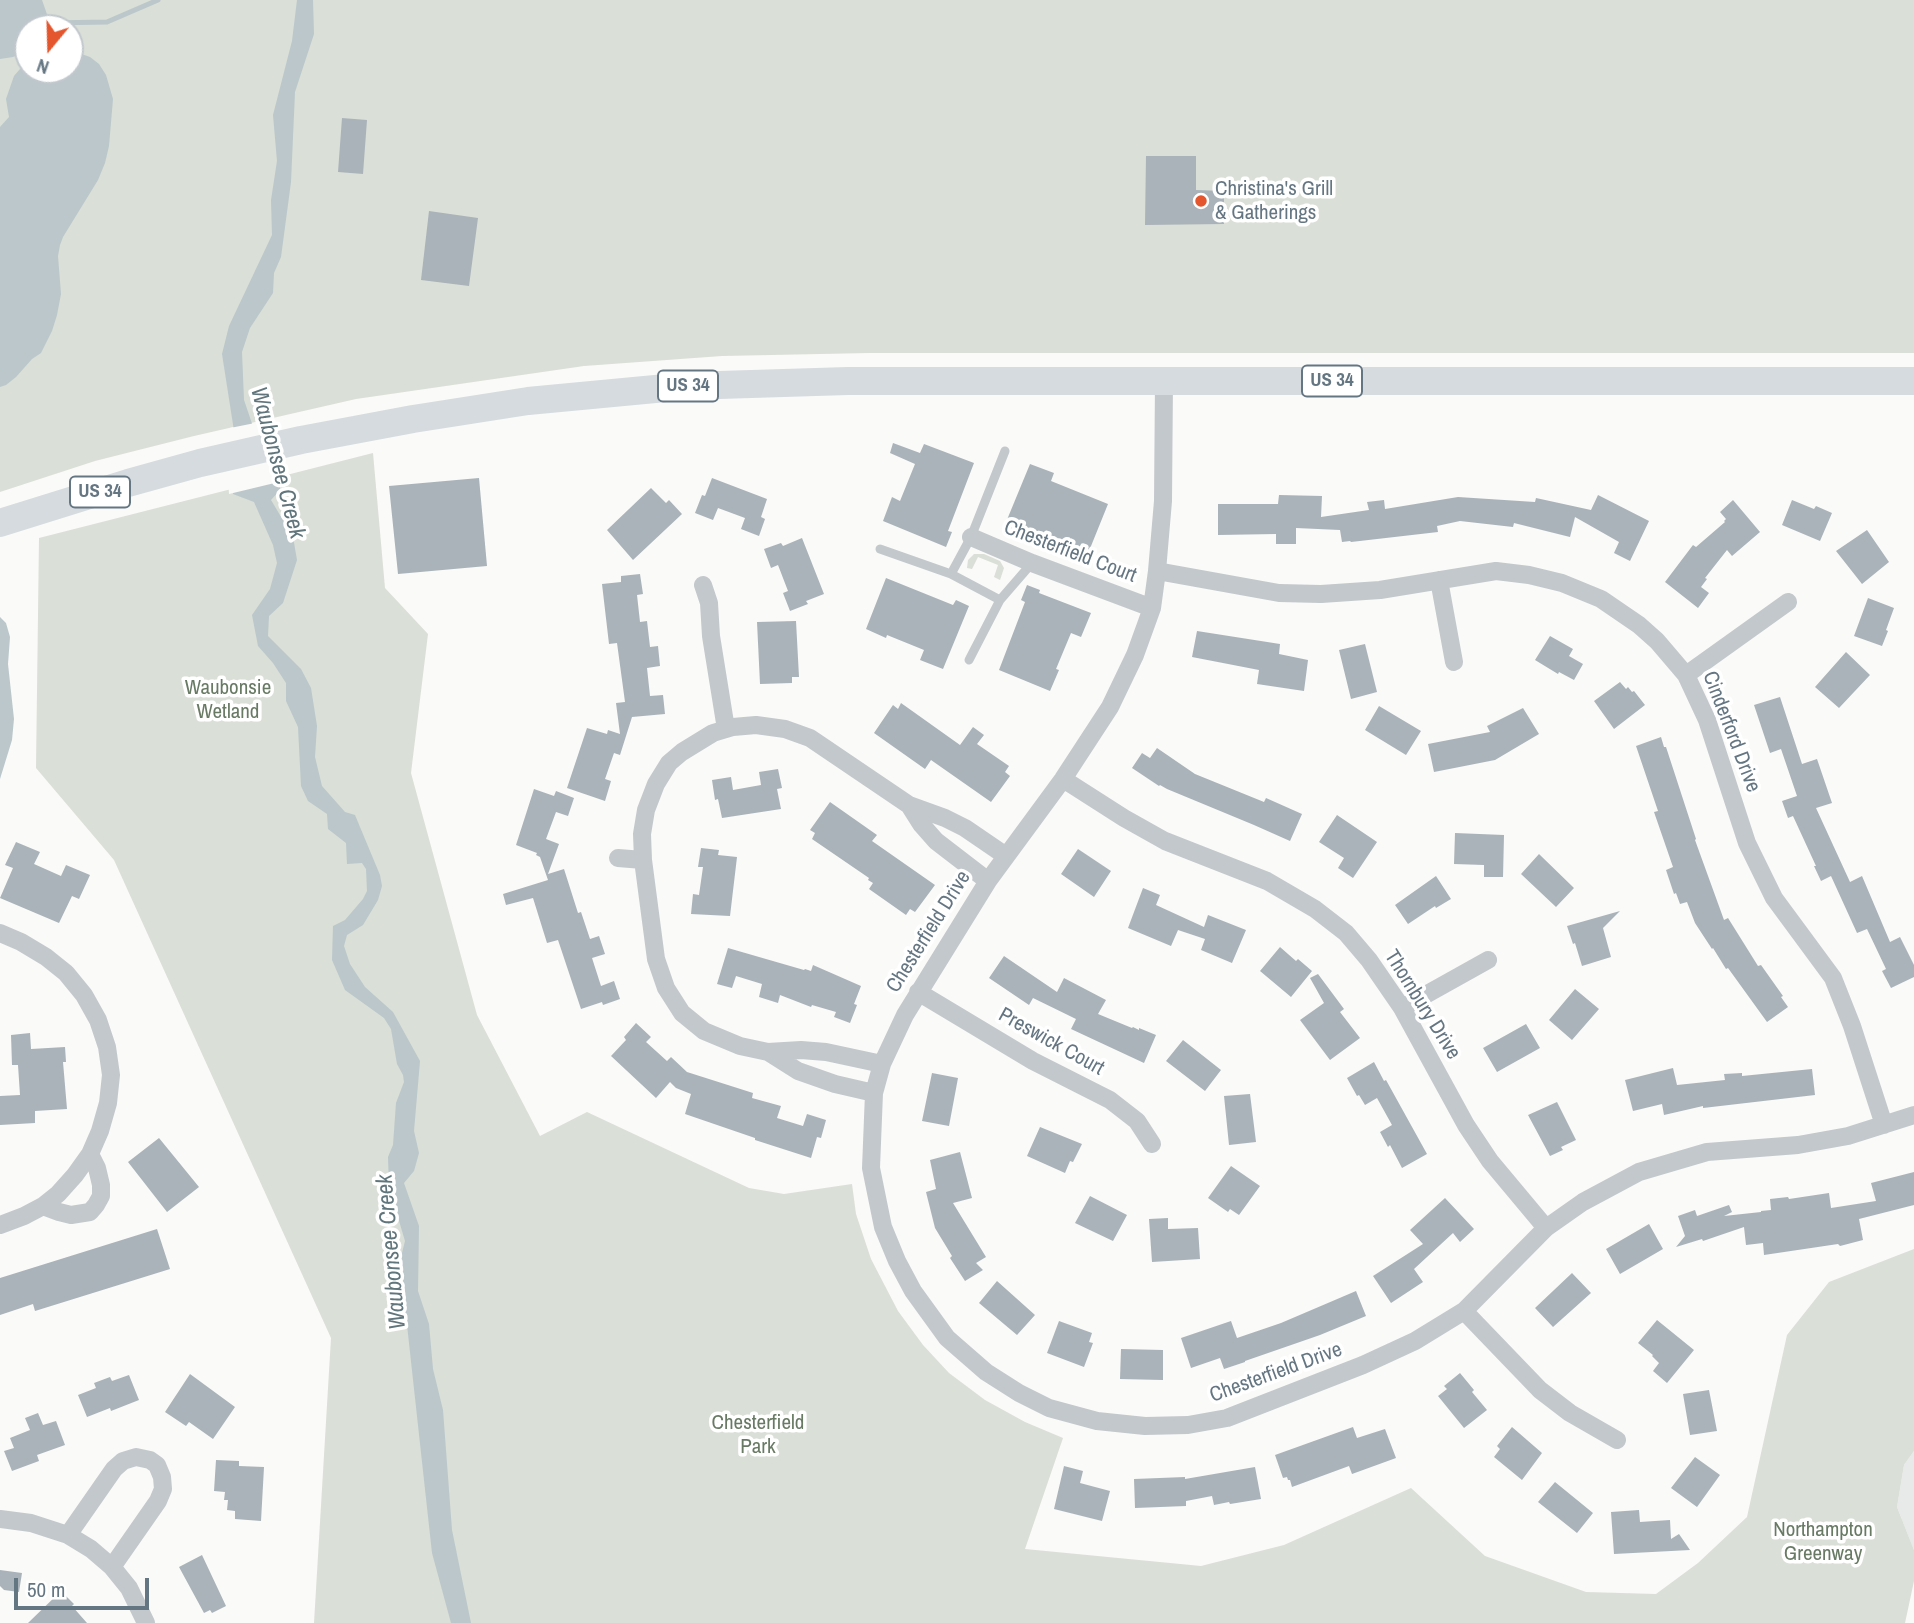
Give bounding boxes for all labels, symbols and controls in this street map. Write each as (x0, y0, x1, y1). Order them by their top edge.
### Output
north arrow (14, 14, 84, 84)
text: N (33, 53, 52, 81)
place label: Christina's Grill & Gatherings (1215, 176, 1333, 226)
marker: Christina's Grill & Gatherings (1193, 193, 1209, 209)
road number: US 34 (1302, 366, 1362, 396)
road number: US 34 (658, 370, 718, 402)
water label: Waubonsee Creek (244, 384, 310, 542)
road number: US 34 (70, 477, 130, 508)
street label: Chesterfield Court (1000, 515, 1140, 589)
street label: Cinderford Drive (1696, 668, 1766, 796)
park label: Waubonsie Wetland (185, 675, 271, 725)
street label: Chesterfield Drive (882, 866, 976, 998)
street label: Thornbury Drive (1378, 946, 1466, 1064)
street label: Preswick Court (994, 1003, 1108, 1081)
water label: Waubonsee Creek (371, 1173, 413, 1331)
street label: Chesterfield Drive (1206, 1337, 1346, 1409)
park label: Chesterfield Park (712, 1410, 804, 1460)
park label: Northampton Greenway (1773, 1517, 1873, 1567)
scale bar (18, 1564, 152, 1608)
text: 50 m (27, 1575, 65, 1604)

